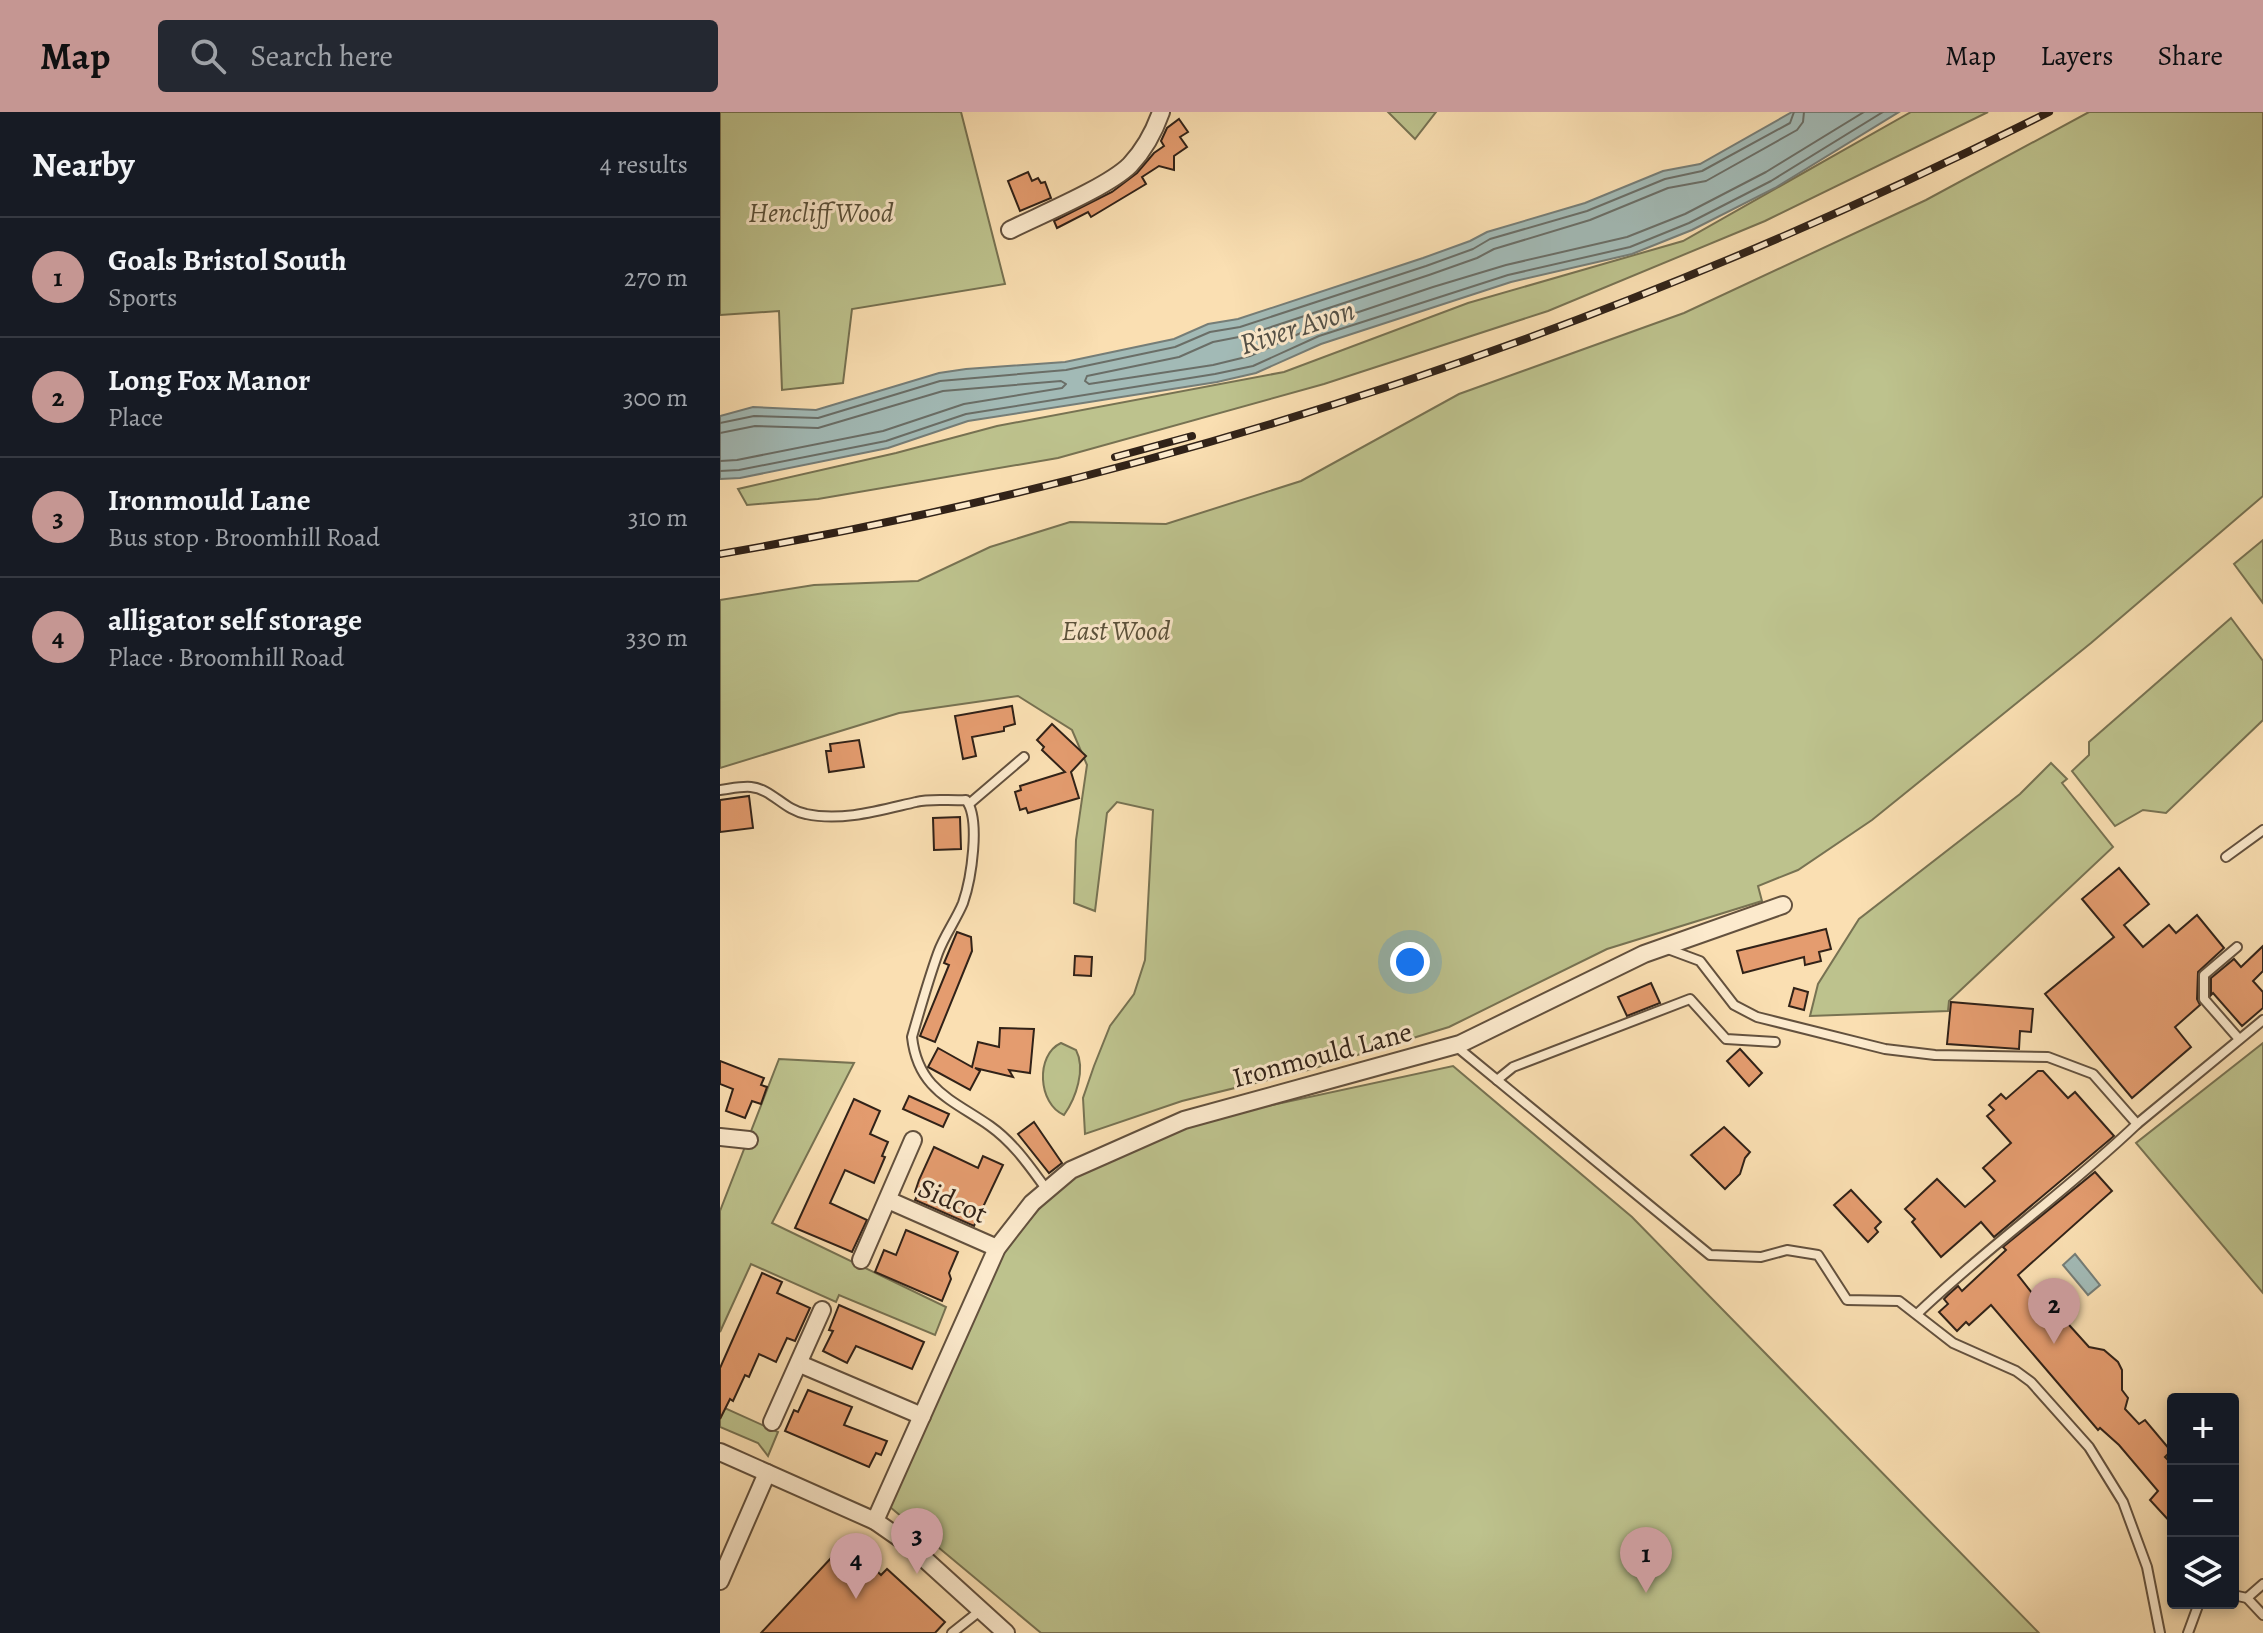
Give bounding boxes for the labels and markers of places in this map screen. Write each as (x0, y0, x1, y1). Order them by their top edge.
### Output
pin: 2 (2028, 1278, 2080, 1344)
pin: 3 (891, 1508, 943, 1574)
pin: 1 (1620, 1527, 1672, 1593)
pin: 4 (830, 1533, 882, 1599)

